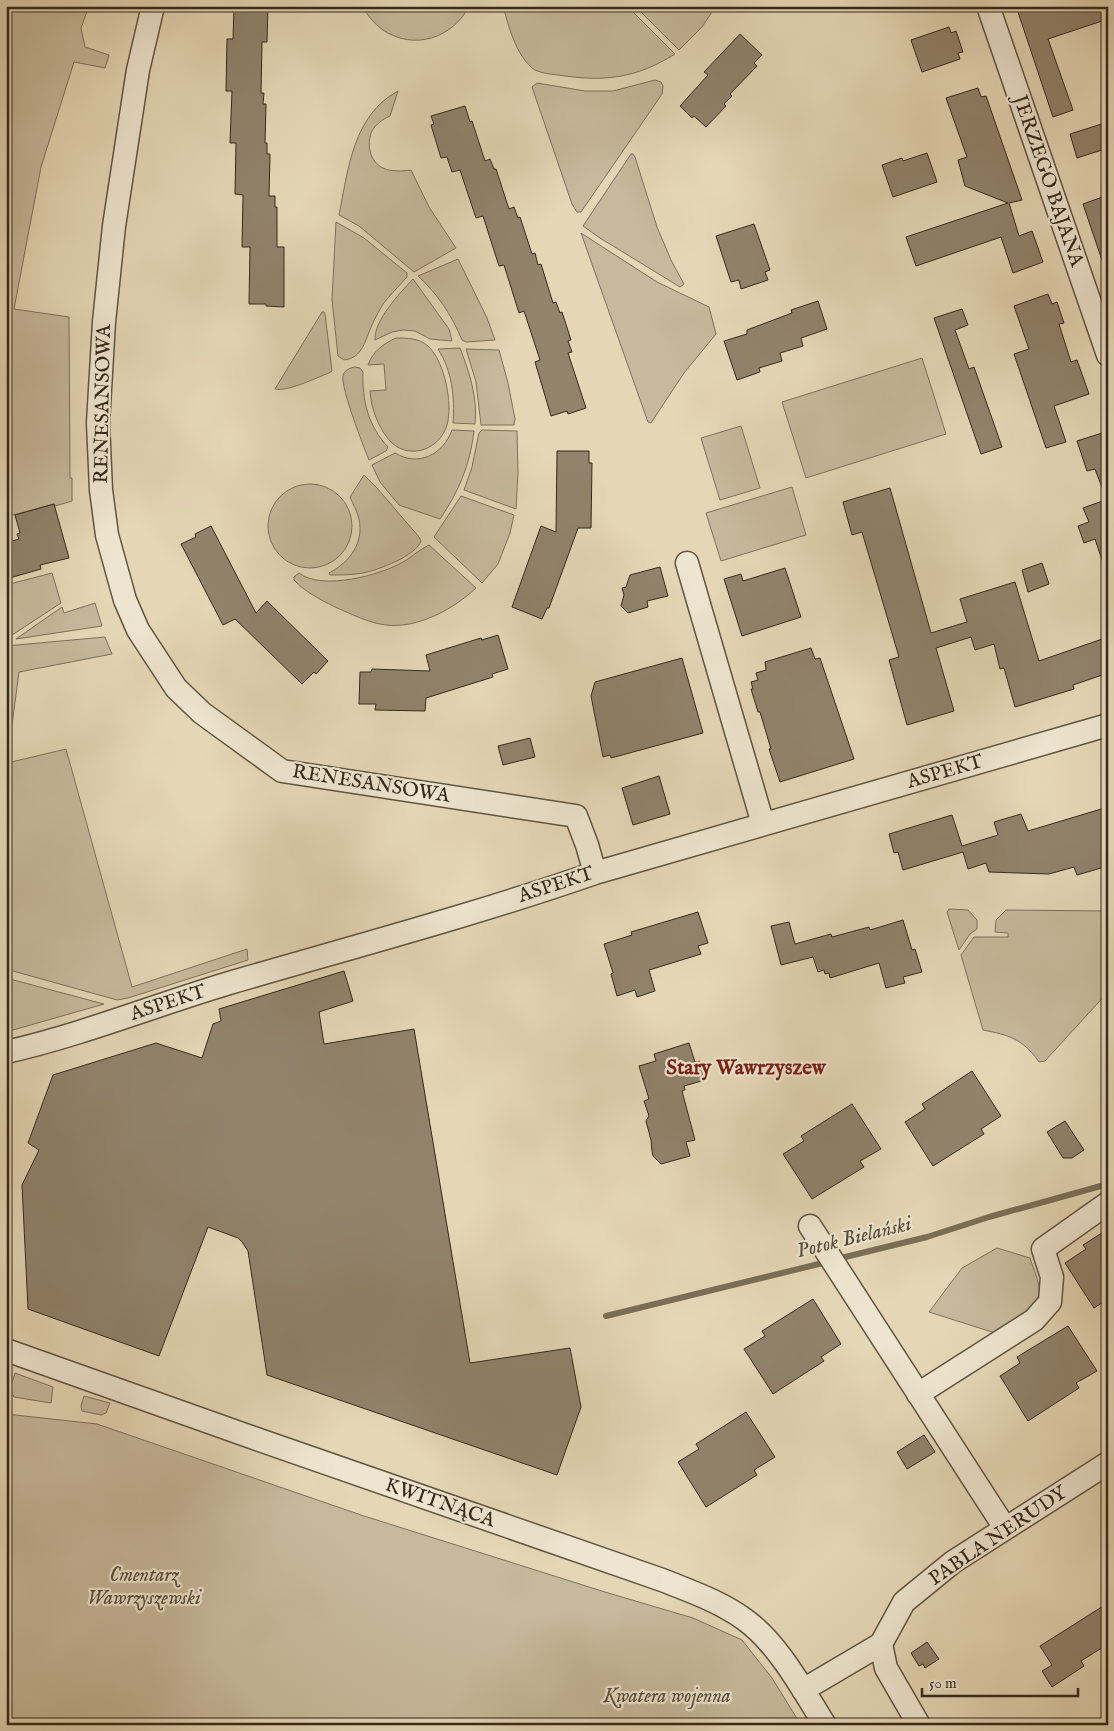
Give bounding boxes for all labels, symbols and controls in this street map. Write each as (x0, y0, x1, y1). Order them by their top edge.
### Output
street label: JERZEGO BAJANA (1006, 90, 1089, 271)
street label: RENESANSOWA (89, 324, 117, 484)
street label: ASPEKT (903, 749, 986, 795)
street label: RENESANSOWA (290, 759, 452, 809)
street label: ASPEKT (514, 861, 597, 909)
street label: ASPEKT (126, 979, 209, 1027)
district label: Stary Wawrzyszew (666, 1055, 827, 1082)
water label: Potok Bielański (794, 1210, 916, 1265)
street label: KWITNĄCA (382, 1473, 499, 1534)
street label: PABLA NERUDY (924, 1480, 1073, 1592)
park label: Cmentarz Wawrzyszewski (87, 1563, 202, 1611)
scale bar (922, 1666, 1078, 1698)
text: 50 m (929, 1674, 957, 1693)
park label: Kwatera wojenna (602, 1684, 731, 1709)

